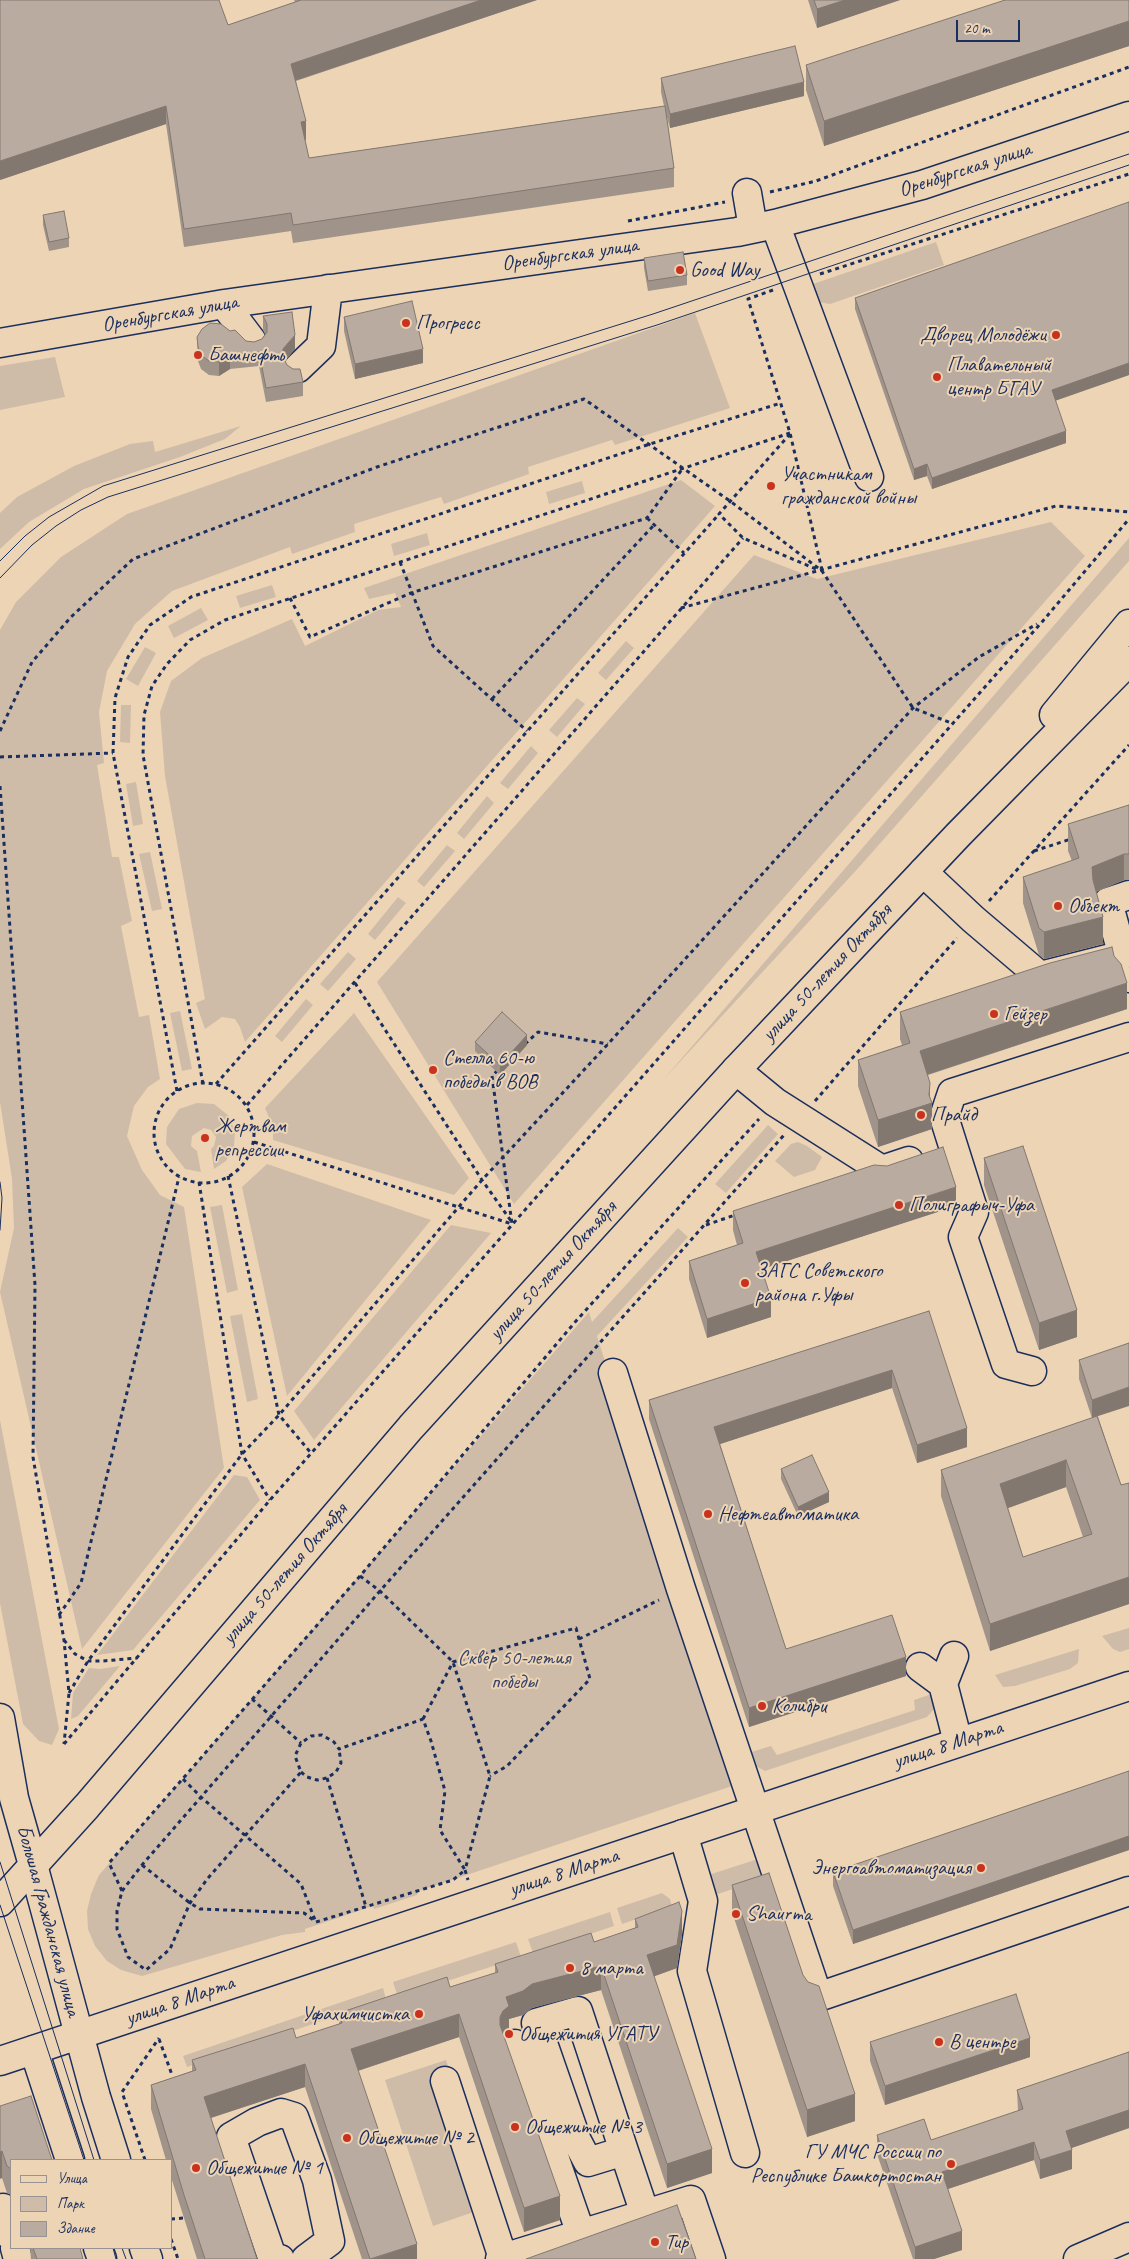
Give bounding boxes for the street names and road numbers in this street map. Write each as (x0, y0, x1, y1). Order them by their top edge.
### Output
street label: Оренбургская улица (896, 137, 1034, 203)
street label: Оренбургская улица (500, 233, 640, 277)
street label: Оренбургская улица (100, 290, 240, 338)
street label: улица 50-летия Октября (757, 899, 897, 1047)
street label: улица 50-летия Октября (484, 1196, 622, 1346)
street label: улица 50-летия Октября (217, 1498, 353, 1650)
street label: улица 8 Марта (890, 1715, 1006, 1775)
street label: Большая Гражданская улица (10, 1823, 86, 2019)
street label: улица 8 Марта (506, 1843, 622, 1903)
street label: улица 8 Марта (122, 1971, 238, 2031)

